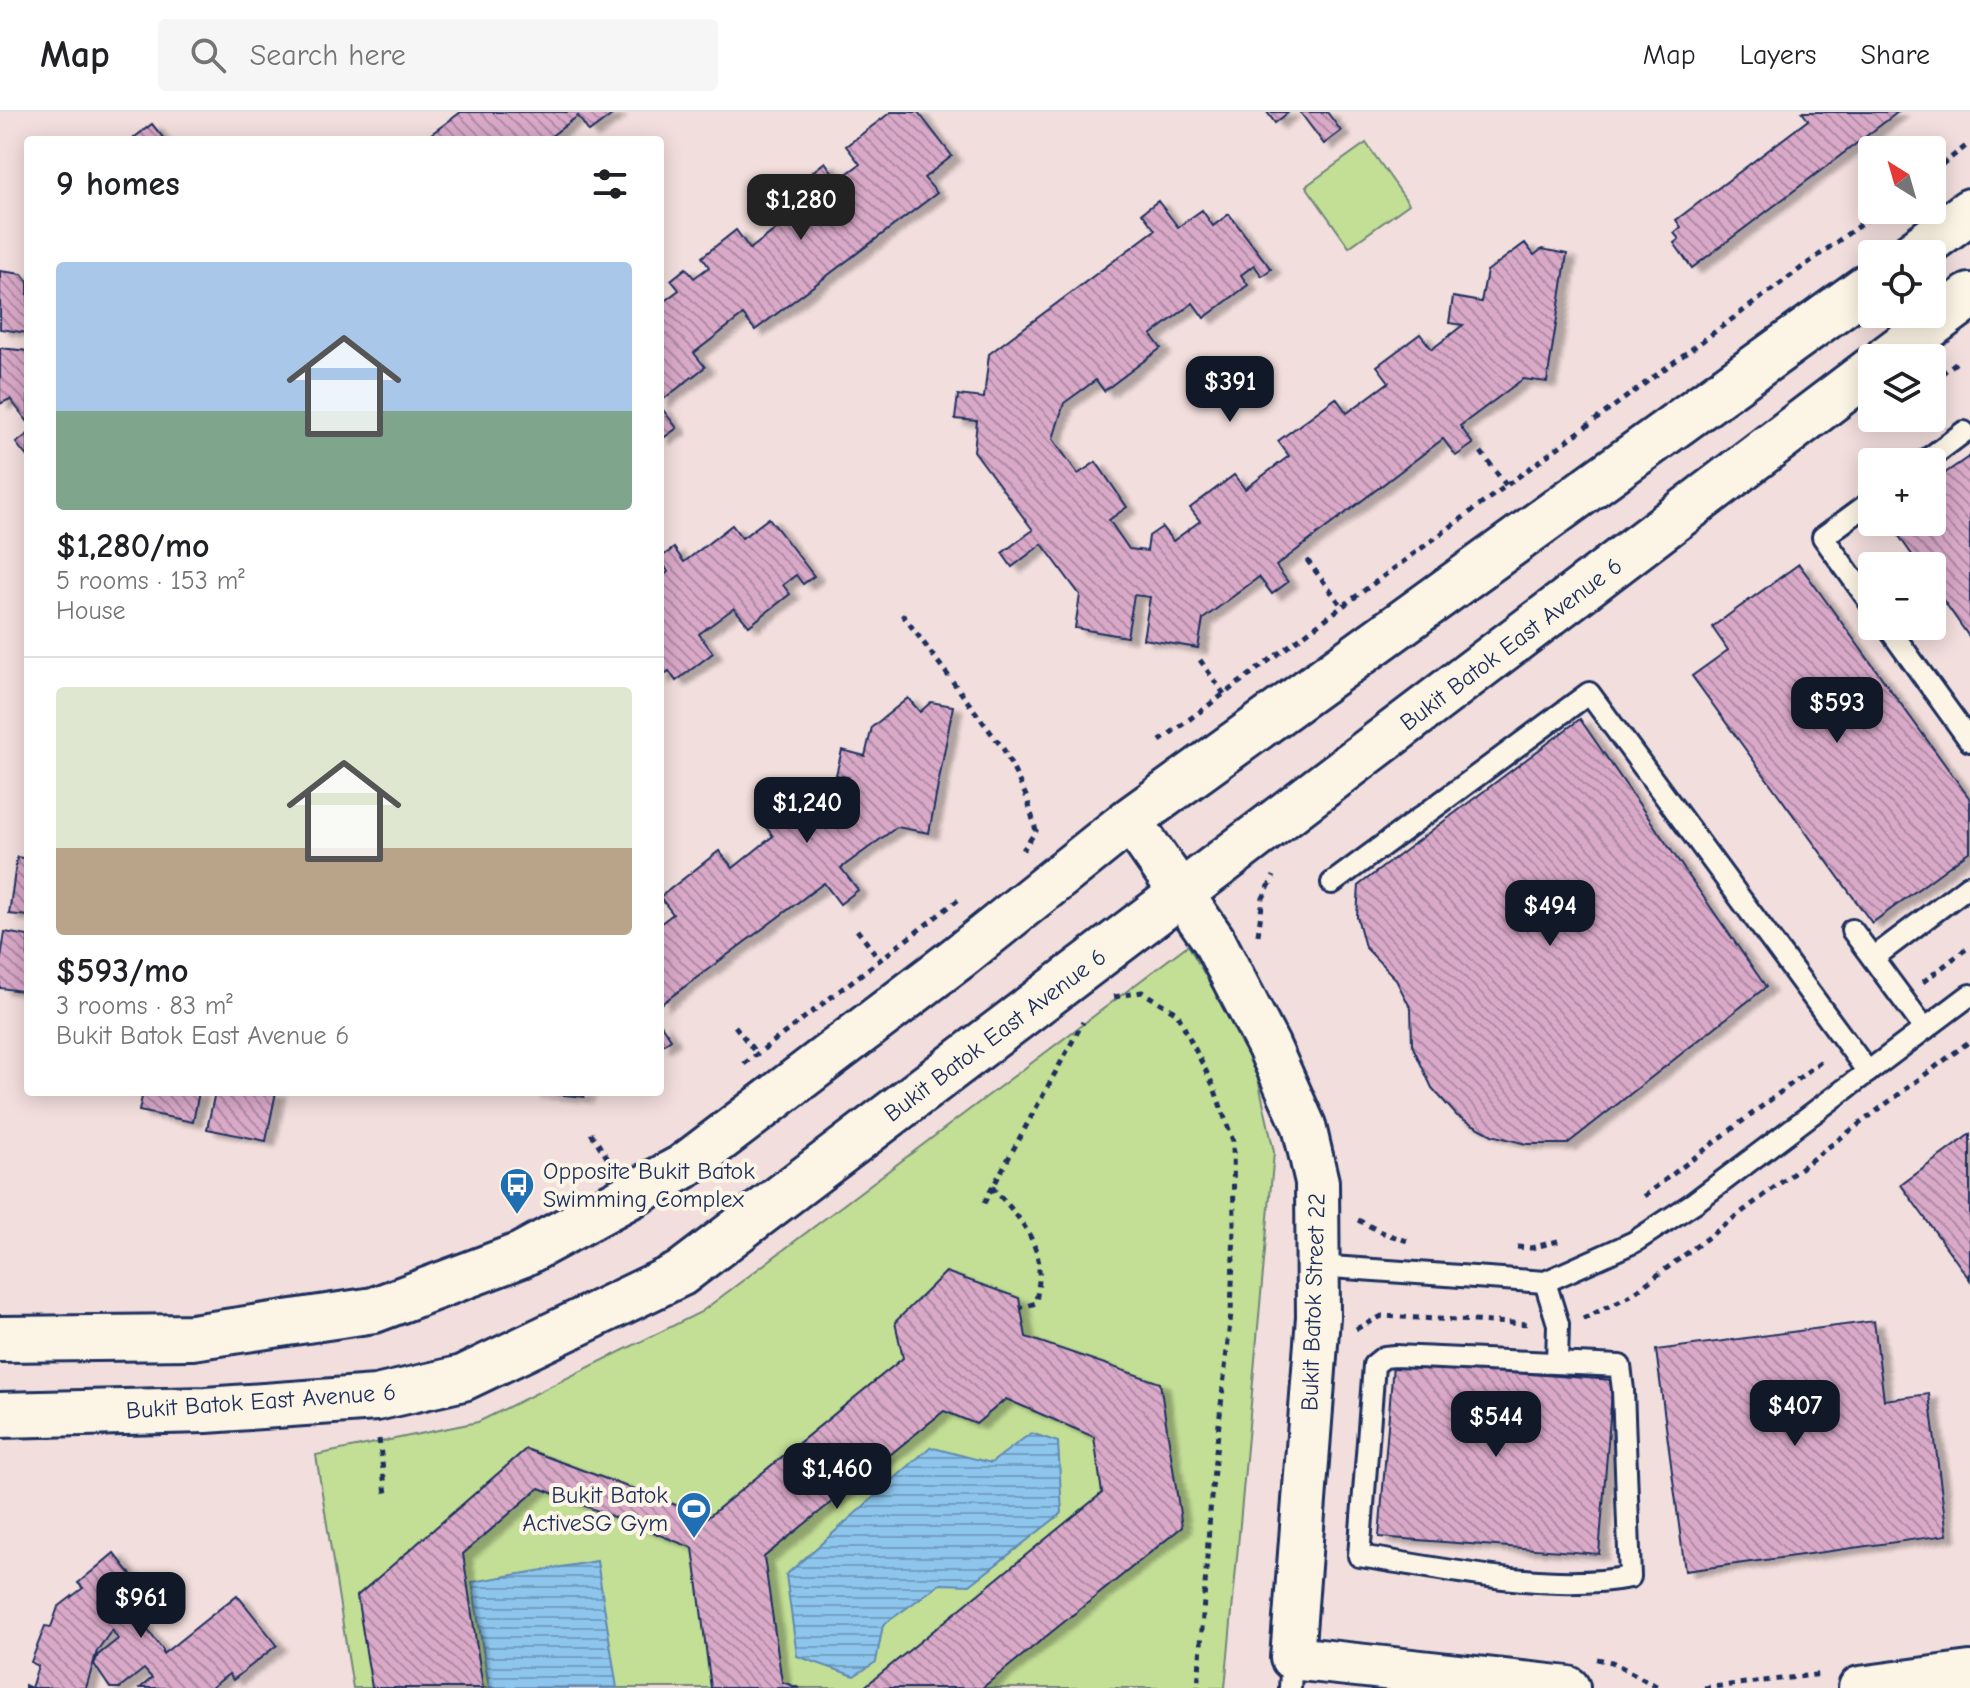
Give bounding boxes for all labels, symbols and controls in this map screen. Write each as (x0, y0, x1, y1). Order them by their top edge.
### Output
search box (158, 19, 718, 91)
text: Map (40, 33, 110, 77)
icon: search (186, 33, 230, 77)
text: Search here (250, 38, 406, 73)
text: Map (1643, 39, 1696, 71)
text: Layers (1740, 39, 1816, 71)
text: Share (1860, 39, 1930, 71)
north arrow (1858, 136, 1946, 224)
map controls (1858, 136, 1946, 640)
icon: filters (588, 162, 632, 206)
text: 9 homes (56, 164, 180, 204)
pin: $1,280 (736, 174, 866, 242)
text: $1,280 (765, 185, 837, 215)
button: locate (1858, 240, 1946, 328)
icon: home (272, 314, 416, 458)
button: layers (1858, 344, 1946, 432)
pin: $391 (1183, 356, 1277, 424)
text: $391 (1204, 367, 1256, 397)
button: + (1858, 448, 1946, 536)
text: $1,280/mo (56, 526, 210, 566)
street label: Bukit Batok East Avenue 6 (1394, 551, 1628, 737)
button: − (1858, 552, 1946, 640)
text: 5 rooms · 153 m² (56, 566, 245, 596)
text: House (56, 596, 126, 626)
pin: $593 (1790, 677, 1884, 745)
text: $593 (1809, 688, 1865, 718)
icon: home (272, 739, 416, 883)
pin: $1,240 (742, 777, 872, 845)
text: $1,240 (772, 788, 842, 818)
pin: $494 (1503, 880, 1597, 948)
text: $494 (1523, 891, 1577, 921)
street label: Bukit Batok East Avenue 6 (878, 942, 1112, 1128)
text: $593/mo (56, 951, 189, 991)
text: 3 rooms · 83 m² (56, 991, 233, 1021)
text: Bukit Batok East Avenue 6 (56, 1021, 349, 1051)
place label: Opposite Bukit Batok Swimming Complex (543, 1157, 755, 1213)
bus stop icon: Opposite Bukit Batok Swimming Complex (498, 1166, 536, 1216)
street label: Bukit Batok Street 22 (1295, 1193, 1331, 1411)
street label: Bukit Batok East Avenue 6 (125, 1378, 397, 1424)
pin: $407 (1748, 1380, 1842, 1448)
pin: $544 (1449, 1391, 1543, 1459)
text: $407 (1768, 1391, 1822, 1421)
text: $544 (1469, 1402, 1523, 1432)
pin: $1,460 (772, 1443, 902, 1511)
text: $1,460 (801, 1454, 873, 1484)
place label: Bukit Batok ActiveSG Gym (522, 1481, 668, 1537)
sports icon: Bukit Batok ActiveSG Gym (675, 1490, 713, 1540)
pin: $961 (94, 1572, 188, 1640)
text: $961 (114, 1583, 168, 1613)

